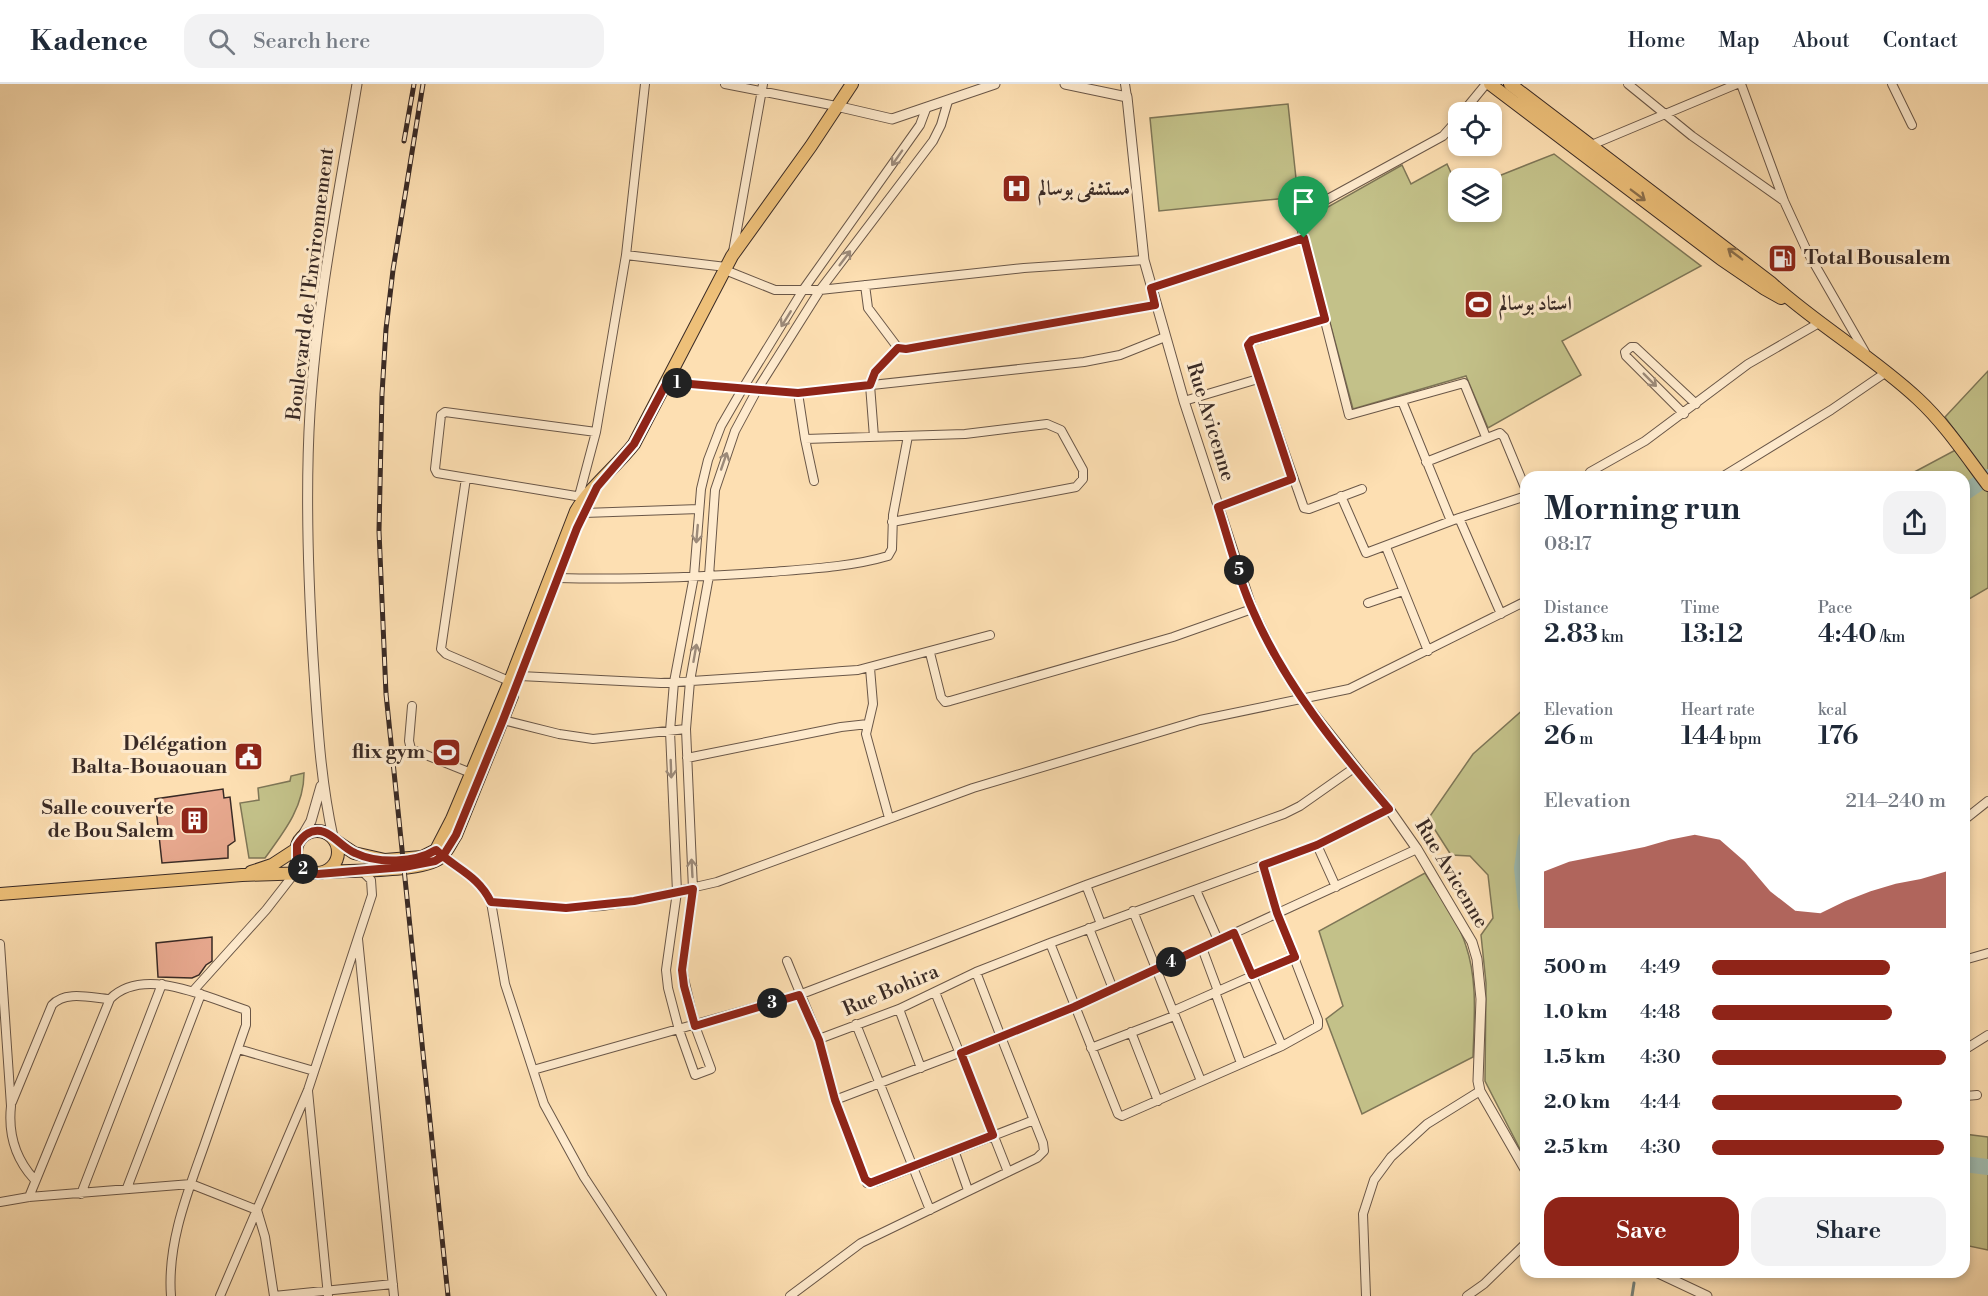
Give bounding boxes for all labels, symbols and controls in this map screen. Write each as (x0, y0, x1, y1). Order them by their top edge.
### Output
search box (184, 14, 604, 68)
text: Kadence (30, 24, 148, 59)
icon: search (205, 25, 238, 58)
text: Search here (253, 28, 370, 55)
text: Home (1628, 28, 1685, 54)
text: Map (1718, 28, 1760, 54)
text: About (1793, 28, 1850, 54)
text: Contact (1883, 28, 1958, 54)
map controls (1448, 102, 1502, 222)
button: locate (1448, 102, 1502, 156)
street label: Boulevard de l'Environnement (282, 146, 340, 423)
one-way arrow (891, 150, 903, 166)
button: layers (1448, 168, 1502, 222)
hospital icon: مستشفى بوسالم (1001, 173, 1033, 205)
pin (1278, 176, 1329, 238)
place label: مستشفى بوسالم (1038, 177, 1130, 206)
icon: arrive (1287, 185, 1320, 218)
one-way arrow (1629, 188, 1645, 201)
fuel station icon: Total Bousalem (1767, 242, 1799, 274)
place label: Total Bousalem (1804, 246, 1950, 271)
one-way arrow (1727, 248, 1743, 261)
one-way arrow (838, 250, 851, 266)
sports icon: استاد بوسالم (1462, 288, 1494, 320)
place label: استاد بوسالم (1499, 292, 1572, 321)
one-way arrow (779, 310, 792, 327)
street label: Rue Avicenne (1180, 360, 1240, 484)
pin: 1 (662, 368, 692, 398)
one-way arrow (1643, 372, 1658, 387)
text: 1 (673, 373, 681, 393)
one-way arrow (719, 452, 730, 471)
text: Morning run (1544, 489, 1741, 530)
button: share (1883, 491, 1946, 554)
one-way arrow (691, 524, 702, 544)
text: 08:17 (1544, 532, 1592, 557)
pin: 5 (1224, 555, 1254, 585)
text: 5 (1234, 560, 1244, 580)
text: Distance (1544, 598, 1609, 618)
text: Time (1681, 598, 1720, 618)
text: Pace (1818, 598, 1852, 618)
text: 2.83 (1544, 618, 1598, 650)
text: 13:12 (1681, 618, 1743, 650)
text: 4:40 (1818, 618, 1877, 650)
text: km (1598, 627, 1624, 647)
text: /km (1877, 627, 1905, 647)
one-way arrow (690, 644, 701, 663)
text: Elevation (1544, 700, 1613, 720)
text: Heart rate (1681, 700, 1755, 720)
text: kcal (1818, 700, 1847, 720)
text: 26 (1544, 720, 1576, 752)
text: 144 (1681, 720, 1726, 752)
text: 176 (1818, 720, 1858, 752)
text: m (1576, 729, 1593, 749)
text: bpm (1726, 729, 1762, 749)
place label: Délégation Balta-Bouaouan (71, 732, 228, 780)
sports icon: flix gym (430, 736, 462, 768)
public building icon: Délégation Balta-Bouaouan (232, 740, 264, 772)
place label: flix gym (352, 740, 425, 765)
one-way arrow (665, 759, 677, 779)
text: Elevation (1544, 789, 1631, 814)
text: 214–240 m (1846, 789, 1946, 814)
place label: Salle couverte de Bou Salem (42, 796, 174, 844)
building icon: Salle couverte de Bou Salem (179, 804, 211, 836)
street label: Rue Avicenne (1409, 815, 1493, 933)
pin: 2 (288, 854, 318, 884)
text: 2 (298, 859, 308, 879)
one-way arrow (686, 859, 697, 879)
pin: 4 (1156, 947, 1186, 977)
text: 4 (1166, 952, 1176, 972)
text: 500 m (1544, 955, 1607, 980)
text: 4:49 (1640, 955, 1680, 980)
street label: Rue Bohira (839, 959, 944, 1022)
pin: 3 (757, 988, 787, 1018)
text: 3 (767, 993, 777, 1013)
text: 1.0 km (1544, 1000, 1608, 1025)
text: 4:48 (1640, 1000, 1681, 1025)
text: 1.5 km (1544, 1045, 1605, 1070)
text: 4:30 (1640, 1045, 1681, 1070)
text: 2.0 km (1544, 1090, 1610, 1115)
text: 4:44 (1640, 1090, 1681, 1115)
text: 2.5 km (1544, 1135, 1608, 1160)
text: 4:30 (1640, 1135, 1681, 1160)
button: Save (1544, 1197, 1739, 1266)
button: Share (1751, 1197, 1946, 1266)

